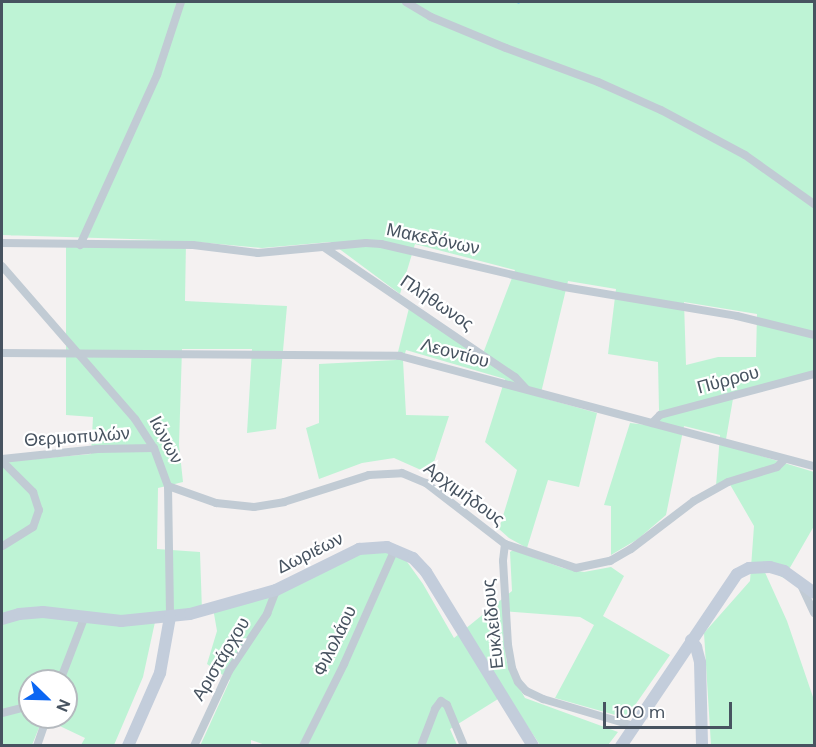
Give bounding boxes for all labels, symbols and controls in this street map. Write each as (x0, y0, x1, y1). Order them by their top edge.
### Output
street label: Μακεδόνων (385, 219, 481, 259)
street label: Πλήθωνος (396, 271, 478, 335)
street label: Λεοντίου (418, 334, 492, 372)
street label: Πύρρου (695, 361, 761, 399)
street label: Ιώνων (144, 412, 188, 468)
street label: Θερμοπυλών (23, 423, 131, 451)
street label: Αρχιμήδους (419, 457, 509, 531)
street label: Δωριέων (273, 528, 347, 578)
street label: Ευκλείδους (478, 578, 508, 670)
street label: Φιλολάου (309, 602, 361, 680)
street label: Αριστάρχου (188, 613, 254, 705)
north arrow (18, 669, 78, 729)
scale bar (606, 690, 735, 728)
text: N (51, 696, 75, 715)
text: 100 m (614, 700, 665, 724)

